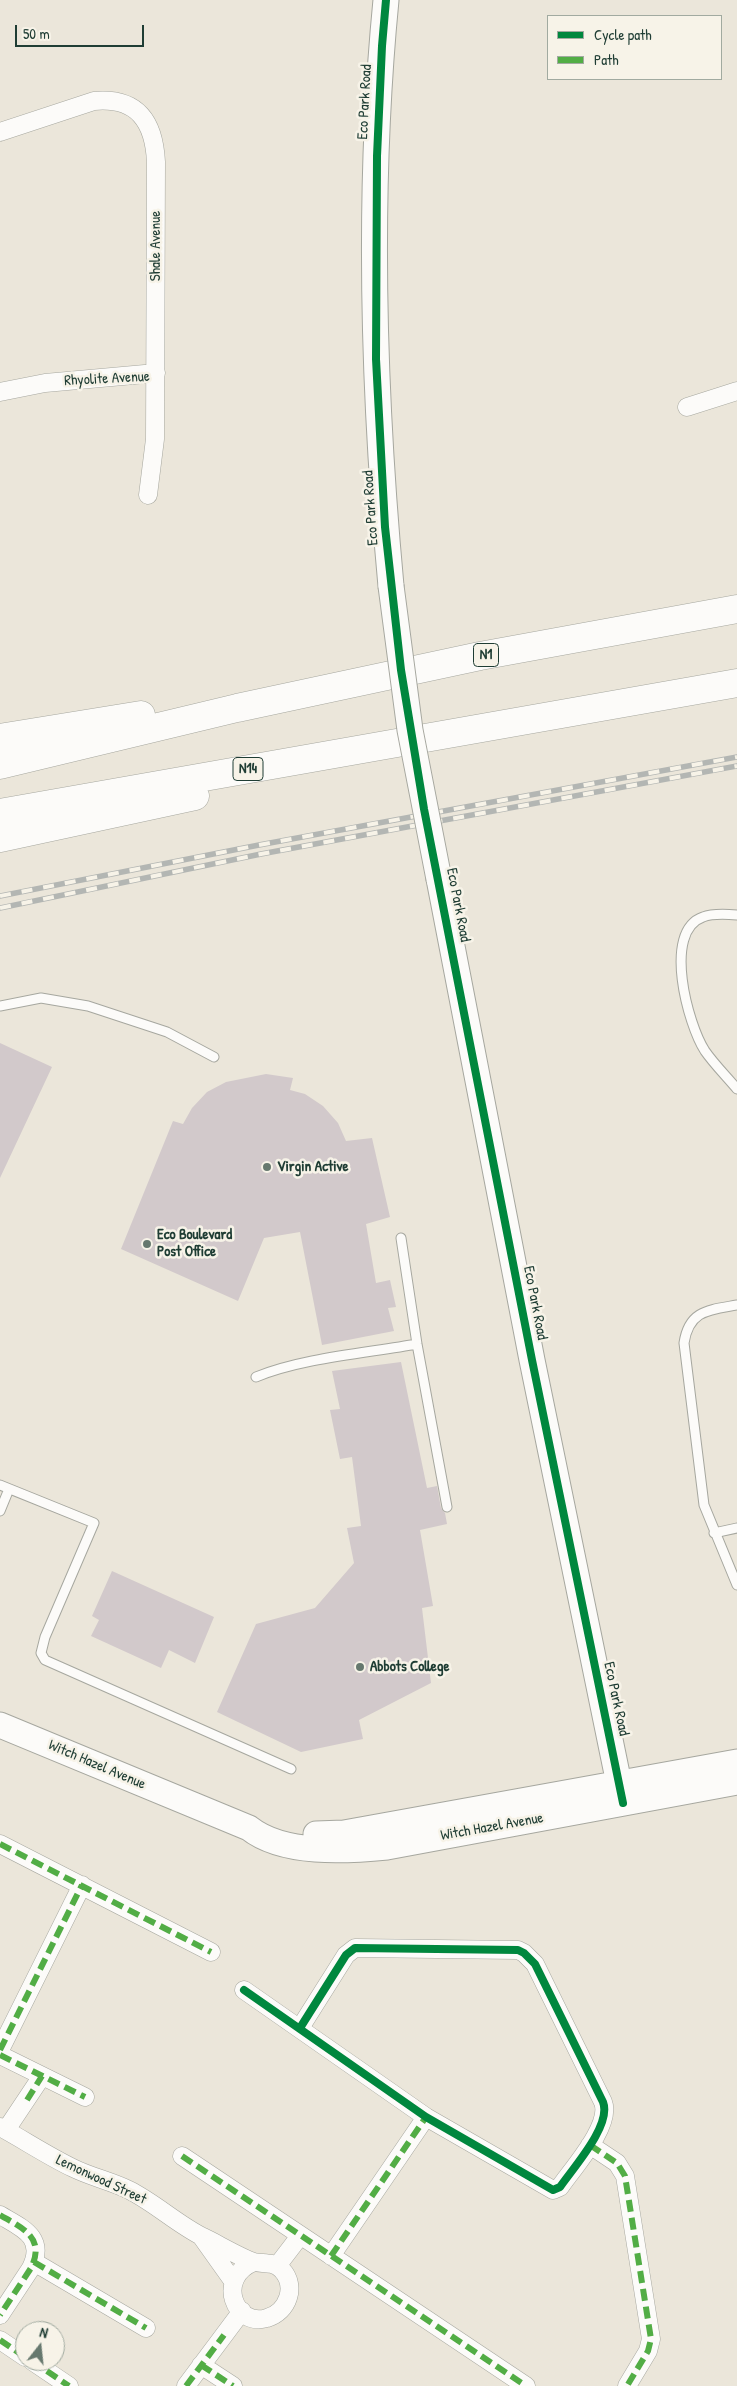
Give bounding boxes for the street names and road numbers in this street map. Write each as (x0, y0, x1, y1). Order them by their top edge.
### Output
street label: Eco Park Road (354, 64, 376, 140)
street label: Shale Avenue (147, 211, 165, 281)
street label: Rhyolite Avenue (64, 368, 150, 390)
street label: Eco Park Road (359, 470, 383, 546)
road number: N1 (474, 644, 498, 666)
road number: N14 (233, 758, 263, 781)
street label: Eco Park Road (442, 866, 474, 944)
street label: Eco Park Road (519, 1264, 551, 1342)
street label: Eco Park Road (599, 1660, 633, 1738)
street label: Witch Hazel Avenue (46, 1736, 148, 1794)
street label: Witch Hazel Avenue (439, 1809, 545, 1845)
street label: Lemonwood Street (53, 2151, 149, 2209)

